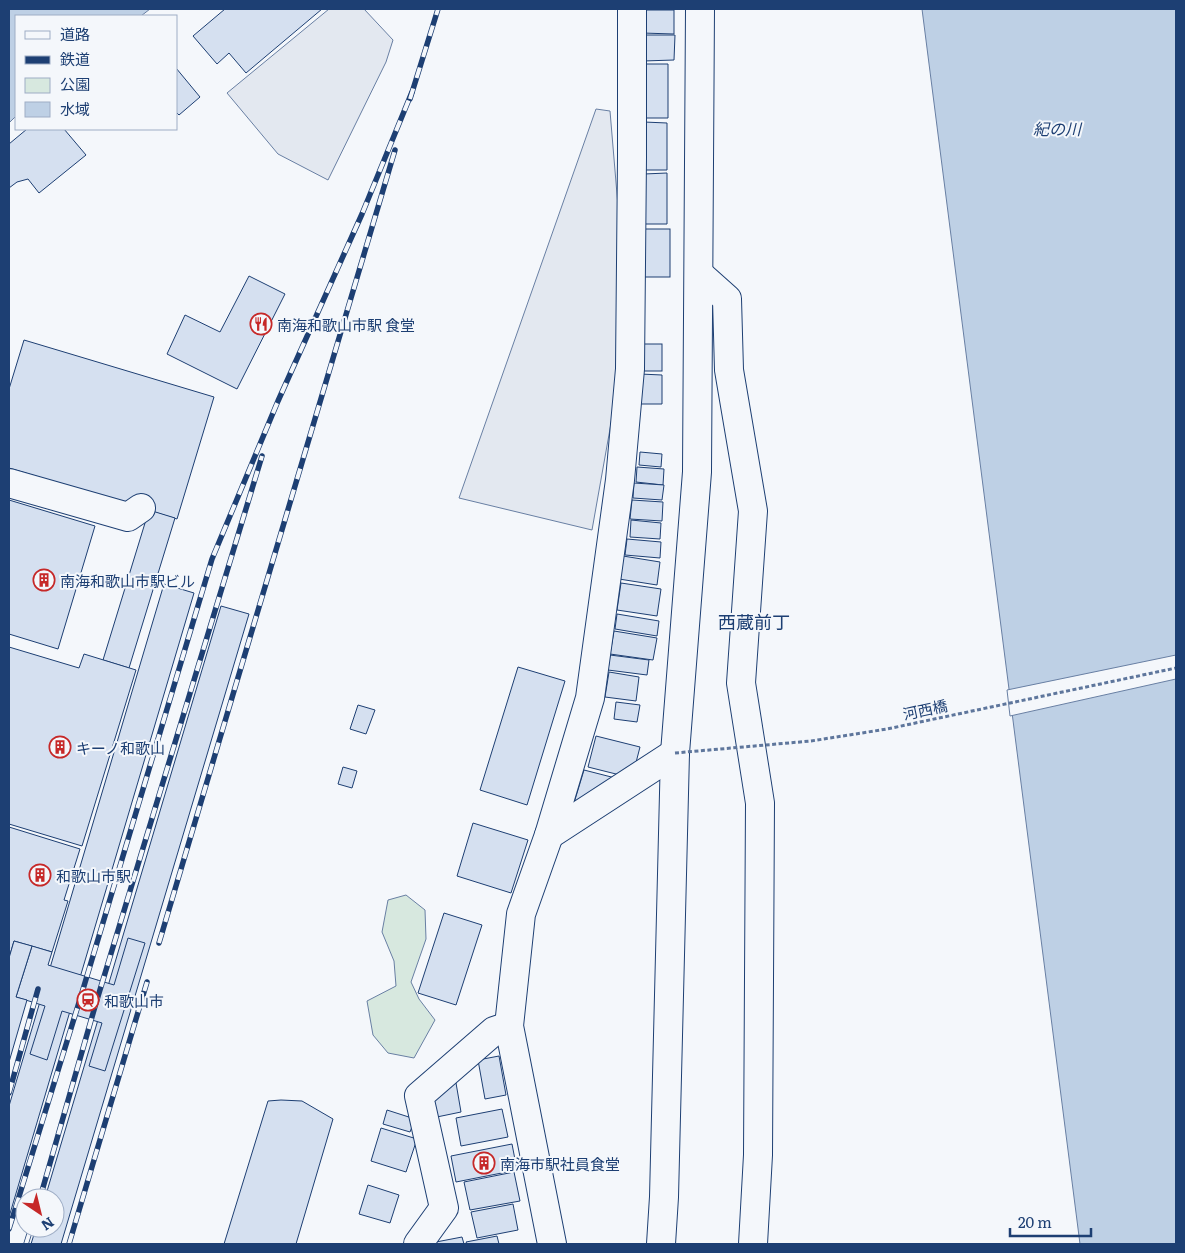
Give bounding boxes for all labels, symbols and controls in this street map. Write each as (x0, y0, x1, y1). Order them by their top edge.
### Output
legend (15, 15, 178, 130)
text: 道路 (60, 22, 90, 45)
text: 鉄道 (60, 47, 90, 70)
text: 公園 (60, 72, 90, 95)
text: 水域 (60, 97, 90, 120)
water label: 紀の川 (1033, 116, 1083, 140)
restaurant icon: 南海和歌山市駅 食堂 (249, 312, 273, 336)
place label: 南海和歌山市駅 食堂 (277, 313, 415, 336)
building icon: 南海和歌山市駅ビル (32, 568, 56, 592)
place label: 南海和歌山市駅ビル (60, 569, 195, 592)
district label: 西蔵前丁 (718, 608, 790, 635)
street label: 河西橋 (901, 693, 949, 725)
building icon: キーノ和歌山 (48, 735, 72, 759)
place label: キーノ和歌山 (76, 736, 165, 759)
building icon: 和歌山市駅 (28, 863, 52, 887)
place label: 和歌山市駅 (56, 864, 131, 887)
station icon: 和歌山市 (76, 988, 100, 1012)
place label: 和歌山市 (104, 989, 164, 1012)
building icon: 南海市駅社員食堂 (472, 1151, 496, 1175)
place label: 南海市駅社員食堂 (500, 1152, 620, 1175)
north arrow (15, 1188, 65, 1238)
scale bar (1010, 1206, 1091, 1238)
text: 20 m (1018, 1210, 1052, 1233)
text: N (37, 1213, 59, 1236)

